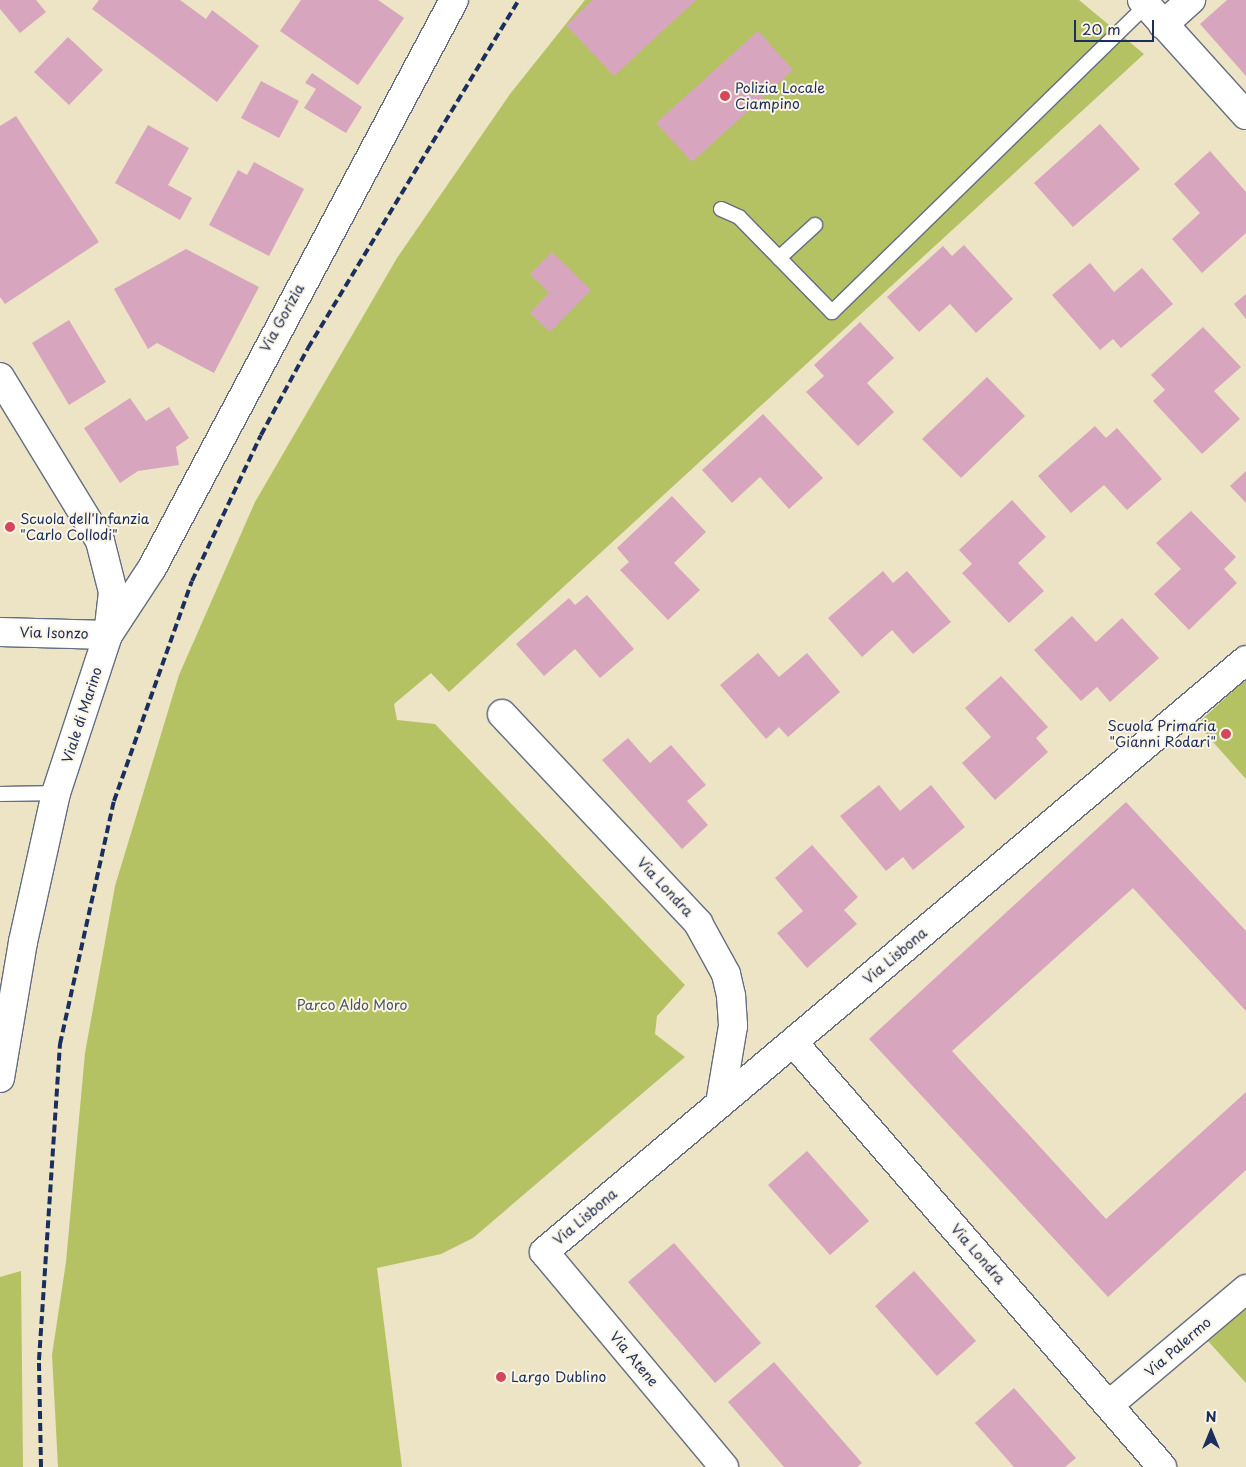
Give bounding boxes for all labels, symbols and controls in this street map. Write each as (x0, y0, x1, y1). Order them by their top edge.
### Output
scale bar (1076, 10, 1156, 42)
text: 20 m (1082, 17, 1121, 40)
place label: Polizia Locale Ciampino (735, 80, 825, 112)
marker: Polizia Locale Ciampino (719, 90, 731, 102)
street label: Via Gorizia (256, 281, 308, 355)
place label: Scuola dell'Infanzia "Carlo Collodi" (20, 511, 151, 544)
marker: Scuola dell'Infanzia "Carlo Collodi" (4, 521, 16, 533)
street label: Via Isonzo (20, 624, 88, 642)
street label: Viale di Marino (58, 664, 106, 766)
place label: Scuola Primaria "Gianni Rodari" (1107, 718, 1216, 750)
marker: Scuola Primaria "Gianni Rodari" (1220, 728, 1232, 740)
street label: Via Londra (634, 854, 696, 920)
street label: Via Lisbona (860, 925, 930, 987)
park label: Parco Aldo Moro (296, 997, 408, 1013)
street label: Via Lisbona (550, 1186, 620, 1248)
street label: Via Londra (947, 1221, 1009, 1287)
street label: Via Palermo (1142, 1314, 1214, 1380)
street label: Via Atene (606, 1328, 662, 1390)
place label: Largo Dublino (511, 1369, 606, 1385)
marker: Largo Dublino (495, 1371, 507, 1383)
text: N (1205, 1406, 1217, 1427)
north arrow (1186, 1407, 1236, 1457)

